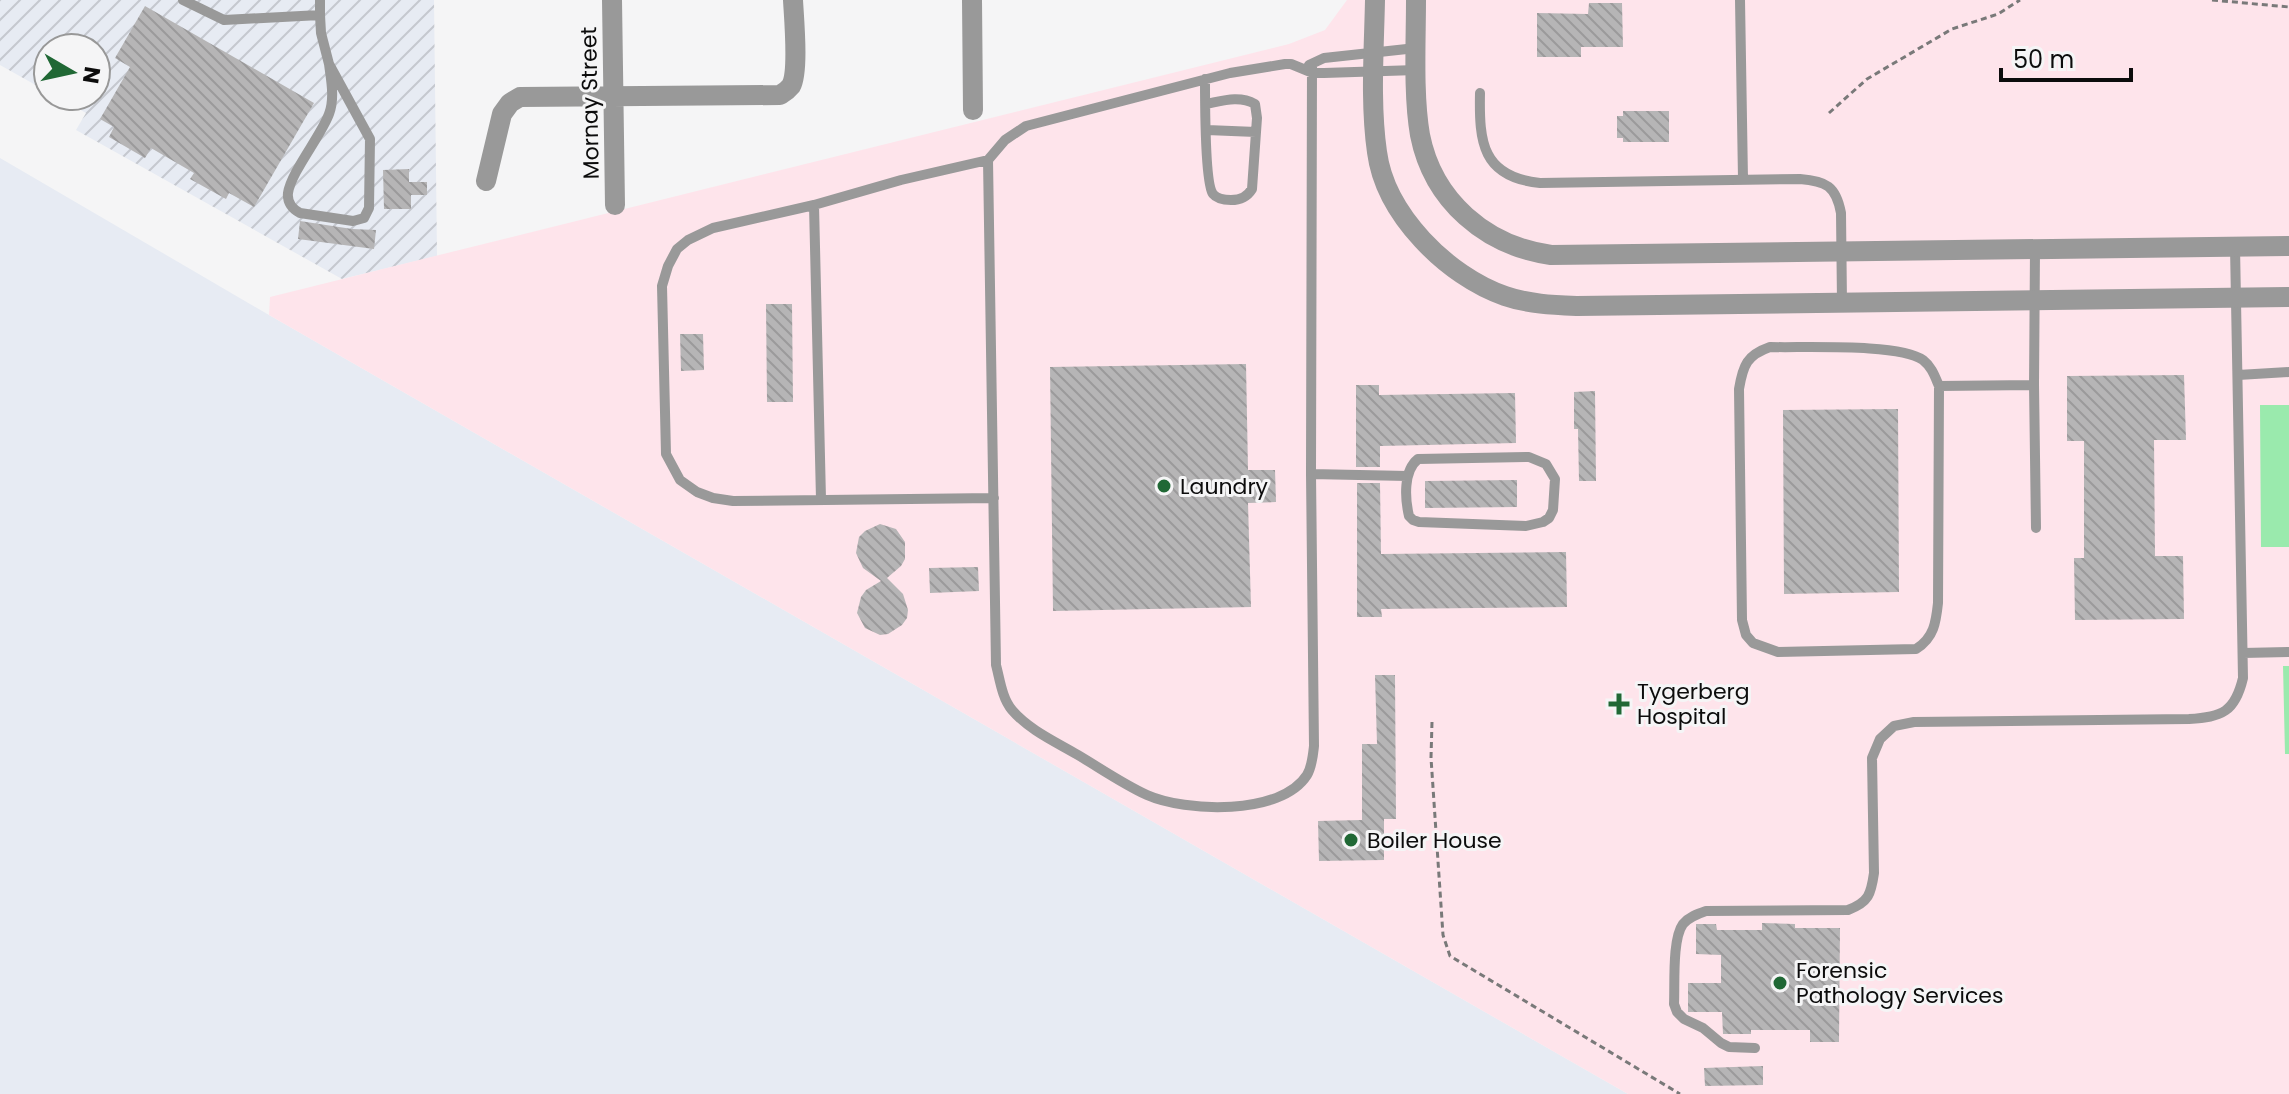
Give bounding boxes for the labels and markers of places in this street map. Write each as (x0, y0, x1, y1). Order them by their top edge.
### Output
place label: Laundry (1180, 471, 1269, 502)
marker: Laundry (1155, 477, 1173, 495)
place label: Tygerberg Hospital (1637, 676, 1750, 732)
marker: Tygerberg Hospital (1608, 693, 1630, 715)
place label: Boiler House (1367, 825, 1502, 856)
marker: Boiler House (1342, 831, 1360, 849)
place label: Forensic Pathology Services (1796, 955, 2003, 1011)
marker: Forensic Pathology Services (1771, 974, 1789, 992)

